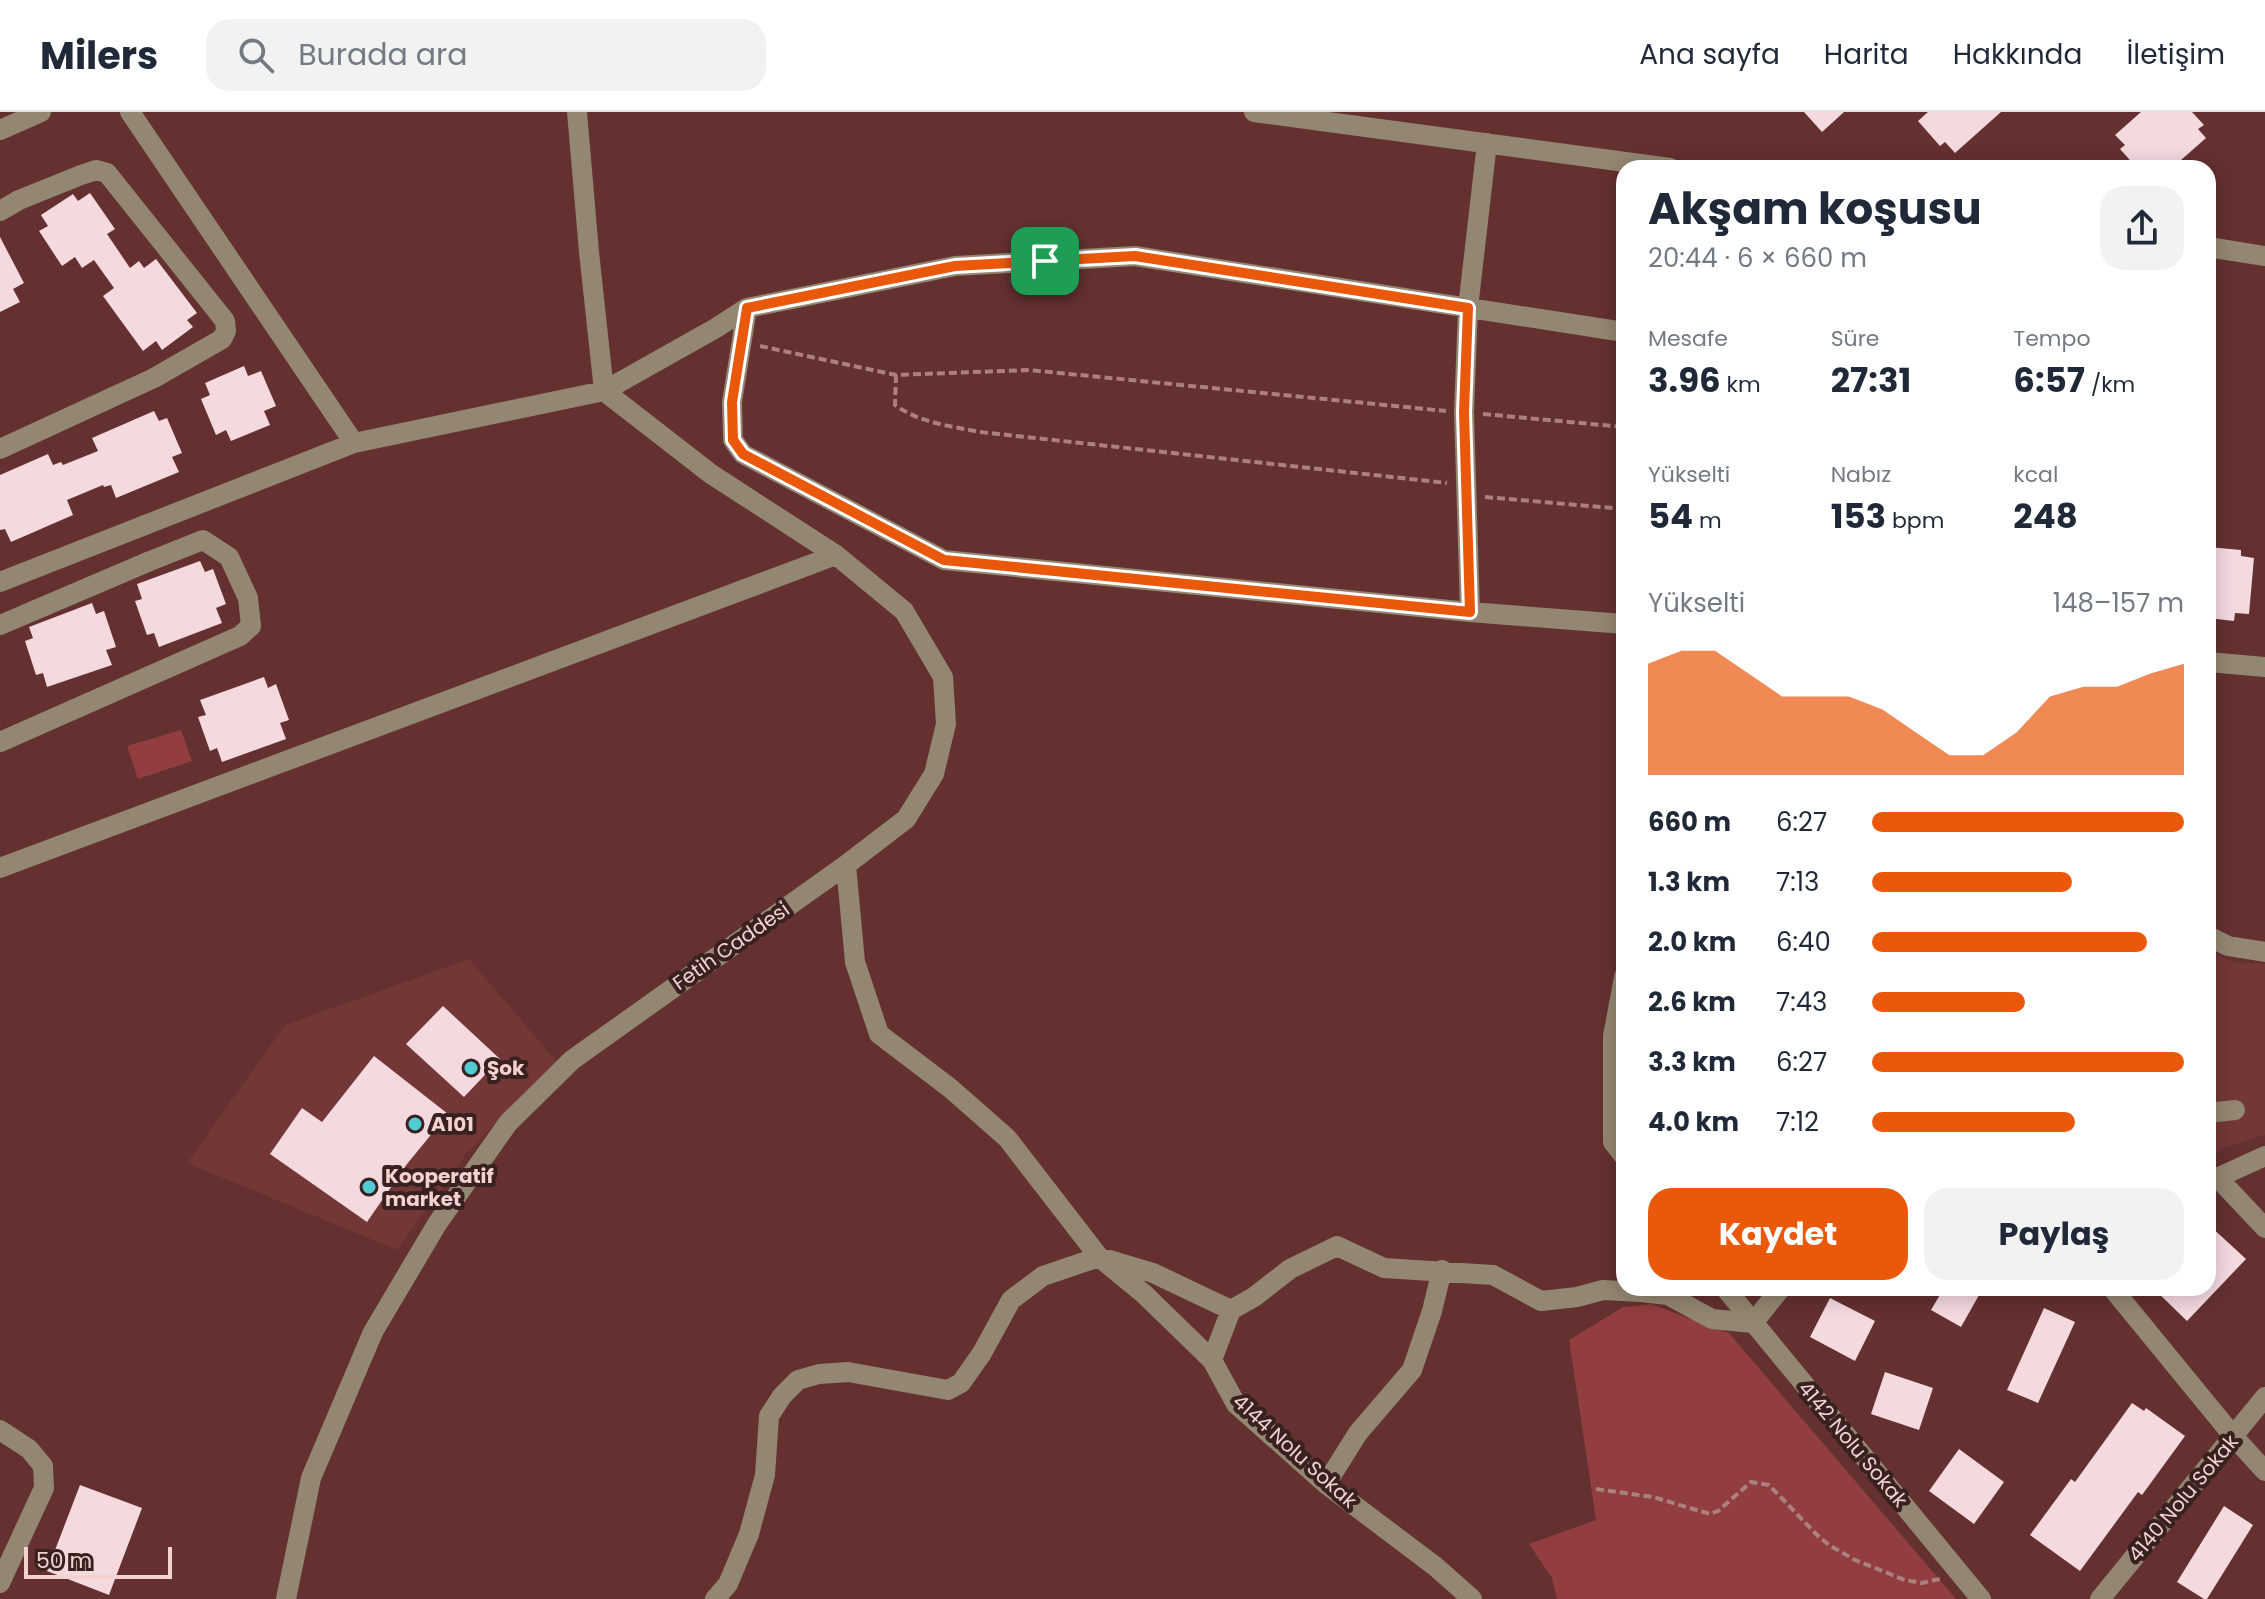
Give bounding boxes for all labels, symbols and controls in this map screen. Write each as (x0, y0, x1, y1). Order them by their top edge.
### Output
search box (206, 19, 766, 91)
text: Milers (40, 29, 158, 82)
icon: search (234, 33, 278, 77)
text: Burada ara (298, 33, 468, 76)
text: Ana sayfa (1639, 35, 1780, 74)
text: Harita (1824, 35, 1909, 74)
text: Hakkında (1953, 35, 2082, 74)
text: İletişim (2126, 35, 2225, 74)
text: Akşam koşusu (1648, 178, 1982, 239)
button: share (2100, 186, 2184, 270)
pin (1011, 227, 1079, 295)
icon: arrive (1023, 239, 1067, 283)
text: 20:44 · 6 × 660 m (1648, 240, 1867, 276)
text: Mesafe (1648, 323, 1728, 354)
text: Süre (1831, 323, 1880, 354)
text: Tempo (2013, 323, 2090, 354)
text: 3.96 (1648, 356, 1721, 404)
text: 27:31 (1831, 356, 1911, 404)
text: 6:57 (2013, 356, 2085, 404)
text: km (1721, 369, 1761, 400)
text: /km (2085, 369, 2135, 400)
text: Yükselti (1648, 459, 1730, 490)
text: Nabız (1831, 459, 1891, 490)
text: kcal (2013, 459, 2058, 490)
text: 54 (1648, 492, 1693, 540)
text: 153 (1831, 492, 1886, 540)
text: 248 (2013, 492, 2078, 540)
text: m (1693, 505, 1722, 536)
text: bpm (1886, 505, 1944, 536)
text: Yükselti (1648, 585, 1745, 621)
text: 148–157 m (2053, 585, 2184, 621)
text: 660 m (1648, 804, 1731, 840)
text: 6:27 (1776, 804, 1827, 840)
text: 1.3 km (1648, 864, 1730, 900)
text: 7:13 (1776, 864, 1819, 900)
street label: Fetih Caddesi (667, 895, 795, 997)
text: 2.0 km (1648, 924, 1736, 960)
text: 6:40 (1776, 924, 1831, 960)
text: 2.6 km (1648, 984, 1736, 1020)
text: 7:43 (1776, 984, 1827, 1020)
text: 3.3 km (1648, 1044, 1736, 1080)
text: 6:27 (1776, 1044, 1827, 1080)
place label: Şok (487, 1054, 525, 1082)
marker: Şok (462, 1059, 480, 1077)
text: 4.0 km (1648, 1104, 1739, 1140)
text: 7:12 (1776, 1104, 1819, 1140)
place label: A101 (431, 1110, 474, 1138)
marker: A101 (406, 1115, 424, 1133)
place label: Kooperatif market (385, 1162, 494, 1213)
marker: Kooperatif market (360, 1178, 378, 1196)
button: Kaydet (1648, 1188, 1908, 1280)
button: Paylaş (1924, 1188, 2184, 1280)
street label: 4142 Nolu Sokak (1792, 1375, 1915, 1514)
street label: 4144 Nolu Sokak (1227, 1388, 1364, 1515)
street label: 4140 Nolu Sokak (2121, 1428, 2245, 1568)
scale bar (24, 1543, 172, 1579)
text: 50 m (36, 1545, 92, 1576)

